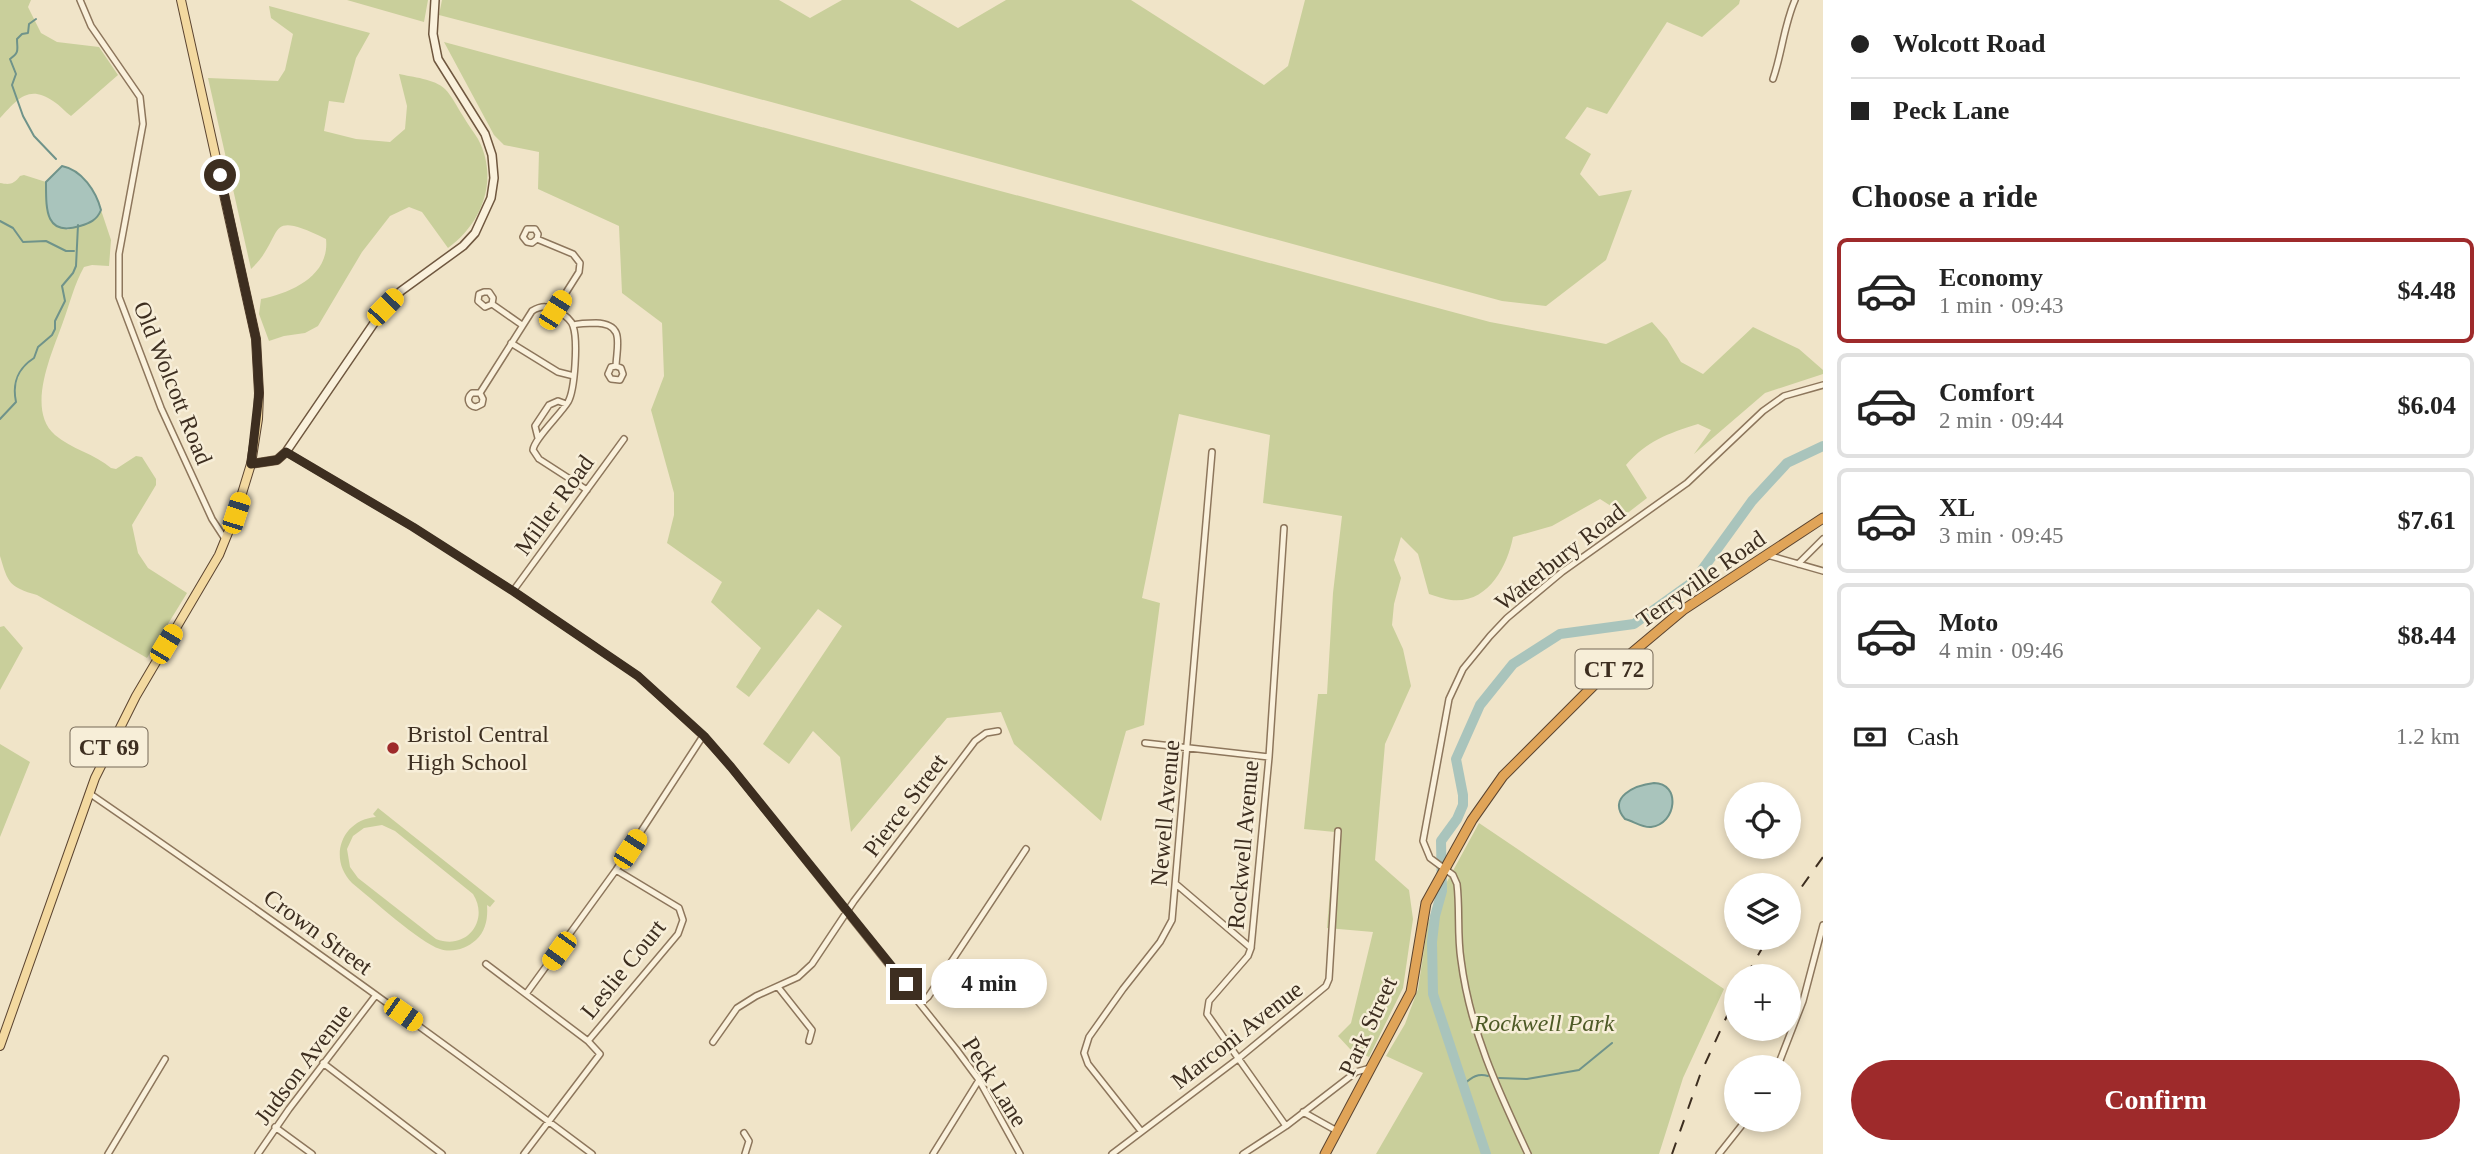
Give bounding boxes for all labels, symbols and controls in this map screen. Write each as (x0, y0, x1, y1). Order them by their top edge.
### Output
text: Wolcott Road (1893, 29, 2045, 58)
text: Peck Lane (1893, 96, 2009, 125)
route start (204, 159, 236, 191)
text: Choose a ride (1851, 178, 2038, 214)
icon: car (1855, 259, 1918, 322)
text: Economy (1939, 263, 2043, 292)
text: $4.48 (2398, 276, 2456, 305)
car (363, 285, 408, 329)
car (535, 287, 576, 333)
text: 1 min · 09:43 (1939, 293, 2064, 318)
street label: Old Wolcott Road (128, 298, 218, 468)
icon: car (1855, 374, 1918, 437)
text: Comfort (1939, 378, 2034, 407)
text: $6.04 (2398, 391, 2456, 420)
text: 2 min · 09:44 (1939, 408, 2064, 433)
street label: Miller Road (509, 450, 599, 560)
icon: car (1855, 489, 1918, 552)
car (220, 490, 253, 536)
text: XL (1939, 493, 1975, 522)
street label: Waterbury Road (1490, 498, 1630, 616)
text: $7.61 (2398, 506, 2456, 535)
text: 3 min · 09:45 (1939, 523, 2064, 548)
street label: Terryville Road (1632, 525, 1770, 633)
icon: car (1855, 604, 1918, 667)
text: Moto (1939, 608, 1998, 637)
car (147, 621, 186, 667)
text: $8.44 (2398, 621, 2456, 650)
text: 4 min · 09:46 (1939, 638, 2064, 663)
road number: CT 72 (1576, 650, 1652, 688)
icon: cash (1851, 718, 1889, 756)
place label: Bristol Central High School (407, 721, 549, 775)
text: Cash (1907, 722, 1959, 751)
text: 1.2 km (2396, 724, 2460, 749)
road number: CT 69 (70, 727, 148, 766)
street label: Newell Avenue (1146, 739, 1184, 887)
marker: Bristol Central High School (385, 740, 401, 756)
street label: Pierce Street (858, 748, 952, 862)
street label: Rockwell Avenue (1223, 759, 1263, 931)
map controls (1724, 782, 1801, 1132)
button: locate (1724, 782, 1801, 859)
car (610, 826, 651, 872)
button: layers (1724, 873, 1801, 950)
street label: Crown Street (259, 884, 377, 980)
street label: Leslie Court (575, 914, 671, 1024)
car (539, 928, 580, 974)
callout: 4 min (930, 960, 1046, 1009)
button: + (1724, 964, 1801, 1041)
route end (890, 968, 922, 1000)
text: 4 min (961, 971, 1017, 996)
street label: Park Street (1334, 972, 1402, 1080)
street label: Marconi Avenue (1166, 976, 1308, 1094)
car (380, 993, 427, 1035)
street label: Judson Avenue (249, 999, 357, 1129)
park label: Rockwell Park (1473, 1010, 1615, 1036)
street label: Peck Lane (957, 1032, 1033, 1132)
button: − (1724, 1055, 1801, 1132)
button: Confirm (1851, 1060, 2460, 1140)

